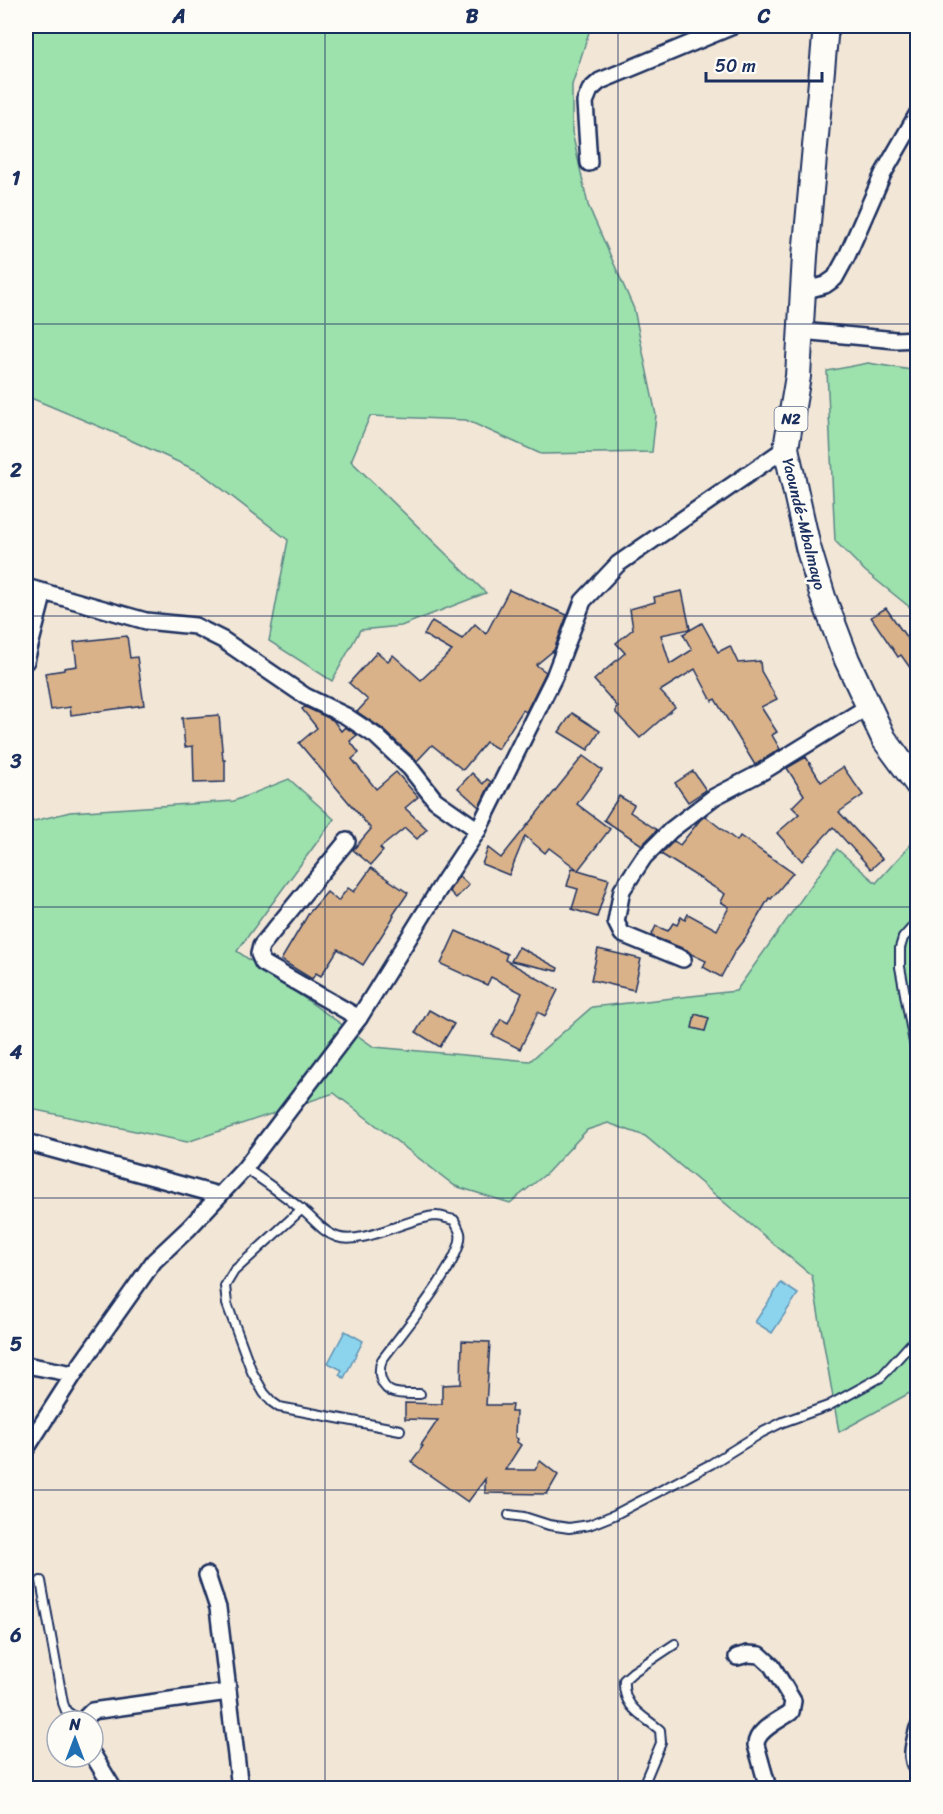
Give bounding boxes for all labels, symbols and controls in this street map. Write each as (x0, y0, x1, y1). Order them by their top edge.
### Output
text: A (171, 0, 186, 34)
text: B (466, 0, 479, 34)
text: C (757, 0, 771, 34)
scale bar (706, 45, 822, 83)
text: 50 m (715, 50, 756, 82)
text: 1 (12, 161, 21, 196)
road number: N2 (774, 407, 808, 431)
text: 2 (9, 453, 22, 488)
street label: Yaoundé-Mbalmayo (774, 455, 834, 593)
text: 3 (10, 744, 22, 779)
text: 4 (9, 1035, 23, 1070)
text: 5 (10, 1327, 22, 1362)
text: 6 (9, 1618, 22, 1653)
north arrow (45, 1709, 105, 1769)
text: N (68, 1710, 81, 1739)

